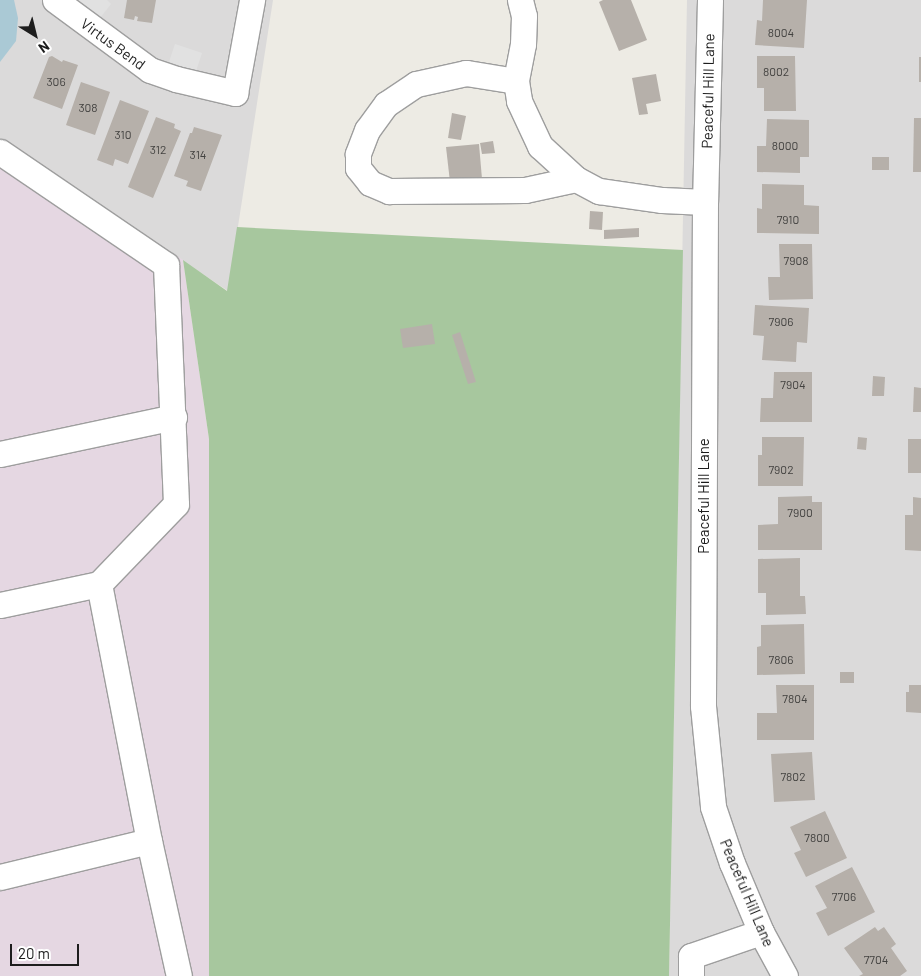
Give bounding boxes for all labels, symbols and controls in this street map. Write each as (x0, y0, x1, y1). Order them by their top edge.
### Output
north arrow (10, 10, 60, 60)
street label: Virtus Bend (77, 14, 149, 74)
house number: 8004 (768, 26, 794, 40)
street label: Peaceful Hill Lane (698, 33, 718, 149)
text: N (35, 38, 53, 57)
house number: 8002 (763, 65, 789, 79)
house number: 306 (46, 75, 66, 89)
house number: 308 (78, 101, 98, 115)
house number: 310 (114, 128, 132, 142)
house number: 8000 (772, 139, 798, 153)
house number: 312 (150, 143, 166, 157)
house number: 314 (190, 148, 206, 162)
house number: 7910 (777, 213, 799, 227)
house number: 7908 (784, 254, 808, 268)
house number: 7906 (769, 315, 793, 329)
house number: 7904 (780, 378, 806, 392)
street label: Peaceful Hill Lane (695, 438, 713, 554)
house number: 7902 (768, 463, 794, 477)
house number: 7900 (787, 506, 813, 520)
house number: 7806 (769, 653, 793, 667)
house number: 7804 (782, 692, 808, 706)
house number: 7802 (780, 770, 806, 784)
house number: 7800 (804, 831, 830, 845)
street label: Peaceful Hill Lane (716, 836, 778, 950)
house number: 7706 (832, 890, 856, 904)
scale bar (12, 934, 81, 966)
text: 20 m (18, 944, 50, 962)
house number: 7704 (864, 953, 888, 967)

